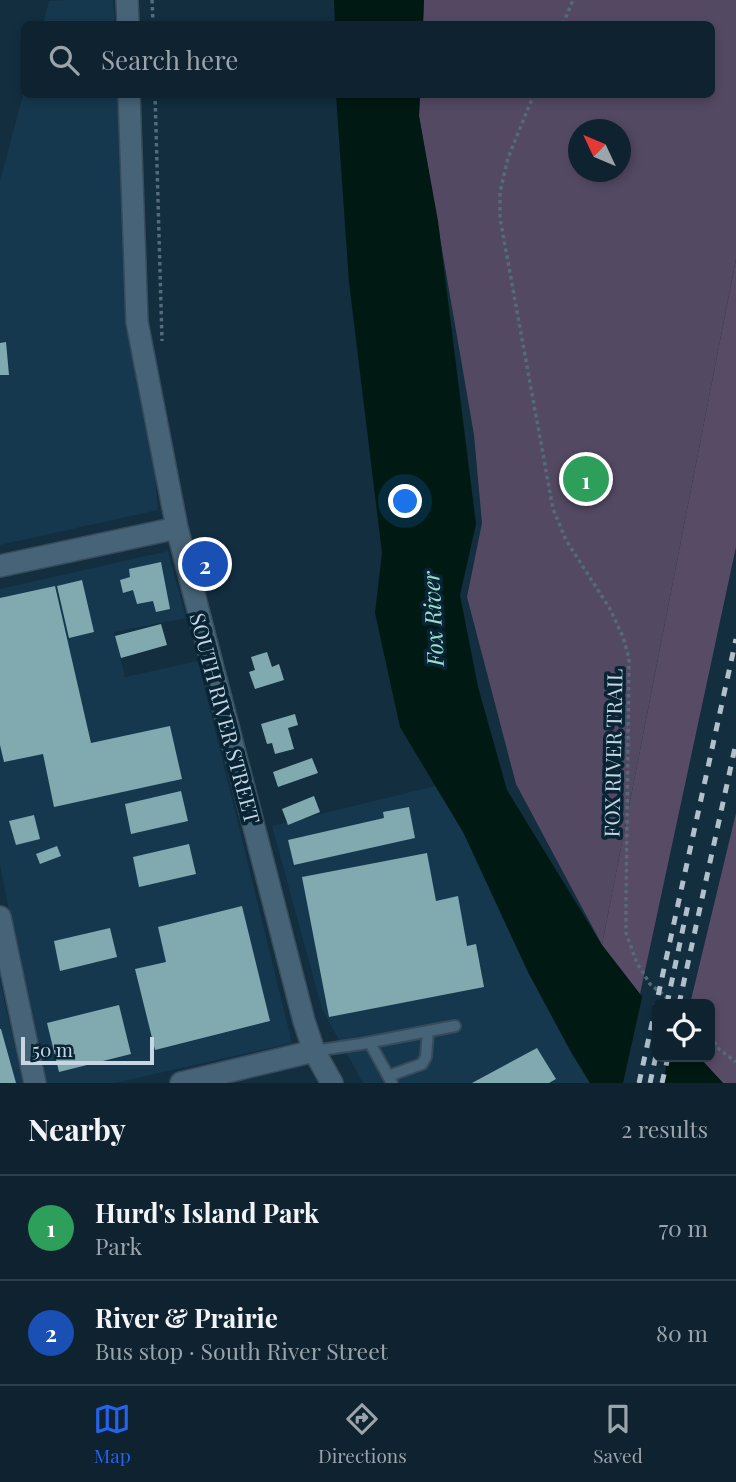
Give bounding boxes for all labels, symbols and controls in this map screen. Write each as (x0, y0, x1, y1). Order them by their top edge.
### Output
search box (21, 21, 715, 98)
icon: search (45, 41, 83, 79)
text: Search here (101, 42, 238, 77)
north arrow (568, 119, 631, 182)
pin: 1 (563, 453, 609, 505)
your location (388, 484, 422, 518)
pin: 2 (182, 538, 228, 590)
water label: Fox River (414, 569, 450, 668)
street label: SOUTH RIVER STREET (184, 609, 268, 827)
street label: FOX RIVER TRAIL (597, 668, 627, 838)
map controls (652, 999, 715, 1062)
button: locate (652, 999, 715, 1062)
scale bar (21, 1034, 154, 1066)
text: 50 m (32, 1036, 73, 1062)
text: Nearby (28, 1109, 126, 1149)
text: 2 results (621, 1113, 708, 1144)
text: Hurd's Island Park (95, 1195, 319, 1230)
text: 1 (47, 1212, 55, 1243)
text: 70 m (659, 1212, 708, 1243)
text: Park (95, 1230, 142, 1261)
text: River & Prairie (95, 1300, 278, 1335)
text: 2 (45, 1317, 57, 1348)
text: 80 m (656, 1317, 708, 1348)
text: Bus stop · South River Street (95, 1335, 388, 1366)
tab: Map (93, 1400, 131, 1468)
tab: Directions (318, 1400, 407, 1468)
tab: Saved (593, 1400, 643, 1468)

